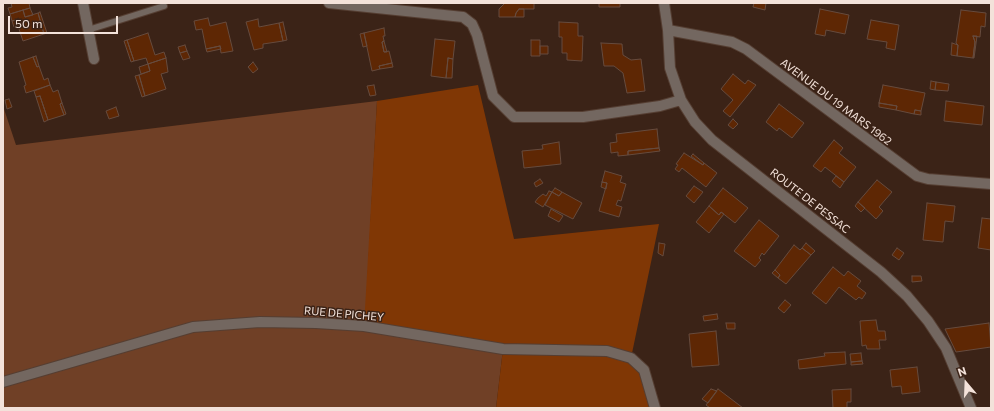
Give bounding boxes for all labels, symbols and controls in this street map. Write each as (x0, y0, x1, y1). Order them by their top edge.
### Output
scale bar (10, 8, 120, 34)
text: 50 m (15, 16, 43, 30)
street label: AVENUE DU 19 MARS 1962 (778, 56, 894, 148)
street label: ROUTE DE PESSAC (767, 166, 853, 236)
street label: RUE DE PICHEY (304, 304, 384, 324)
north arrow (946, 363, 986, 403)
text: N (956, 364, 968, 379)

